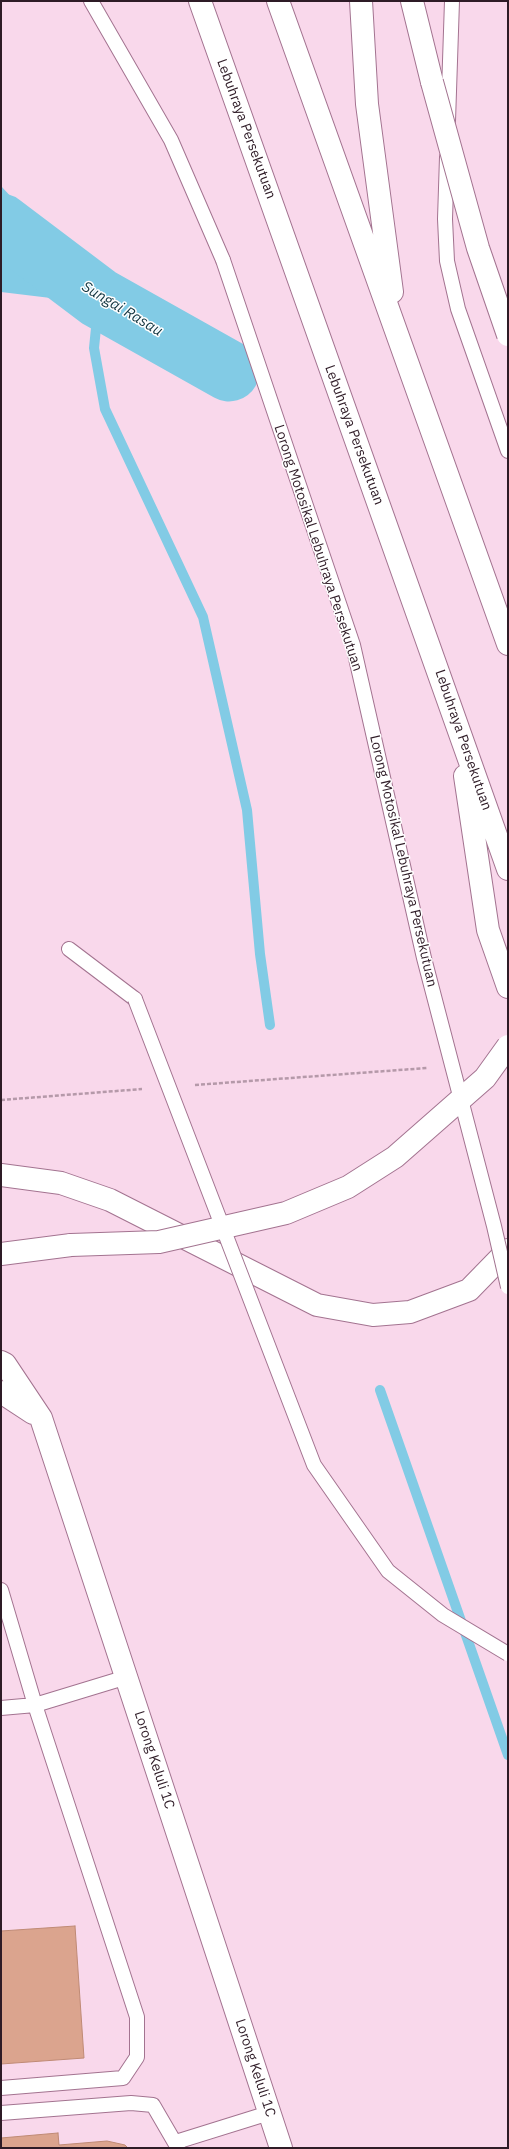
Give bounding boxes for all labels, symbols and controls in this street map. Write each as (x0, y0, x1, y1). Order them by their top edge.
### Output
street label: Lebuhraya Persekutuan (213, 57, 279, 201)
water label: Sungai Rasau (78, 278, 166, 340)
street label: Lebuhraya Persekutuan (321, 363, 387, 507)
street label: Lorong Motosikal Lebuhraya Persekutuan (270, 423, 366, 673)
street label: Lebuhraya Persekutuan (431, 667, 495, 813)
street label: Lorong Motosikal Lebuhraya Persekutuan (366, 733, 440, 989)
street label: Lorong Keluli 1C (130, 1709, 178, 1811)
street label: Lorong Keluli 1C (231, 2017, 279, 2119)

